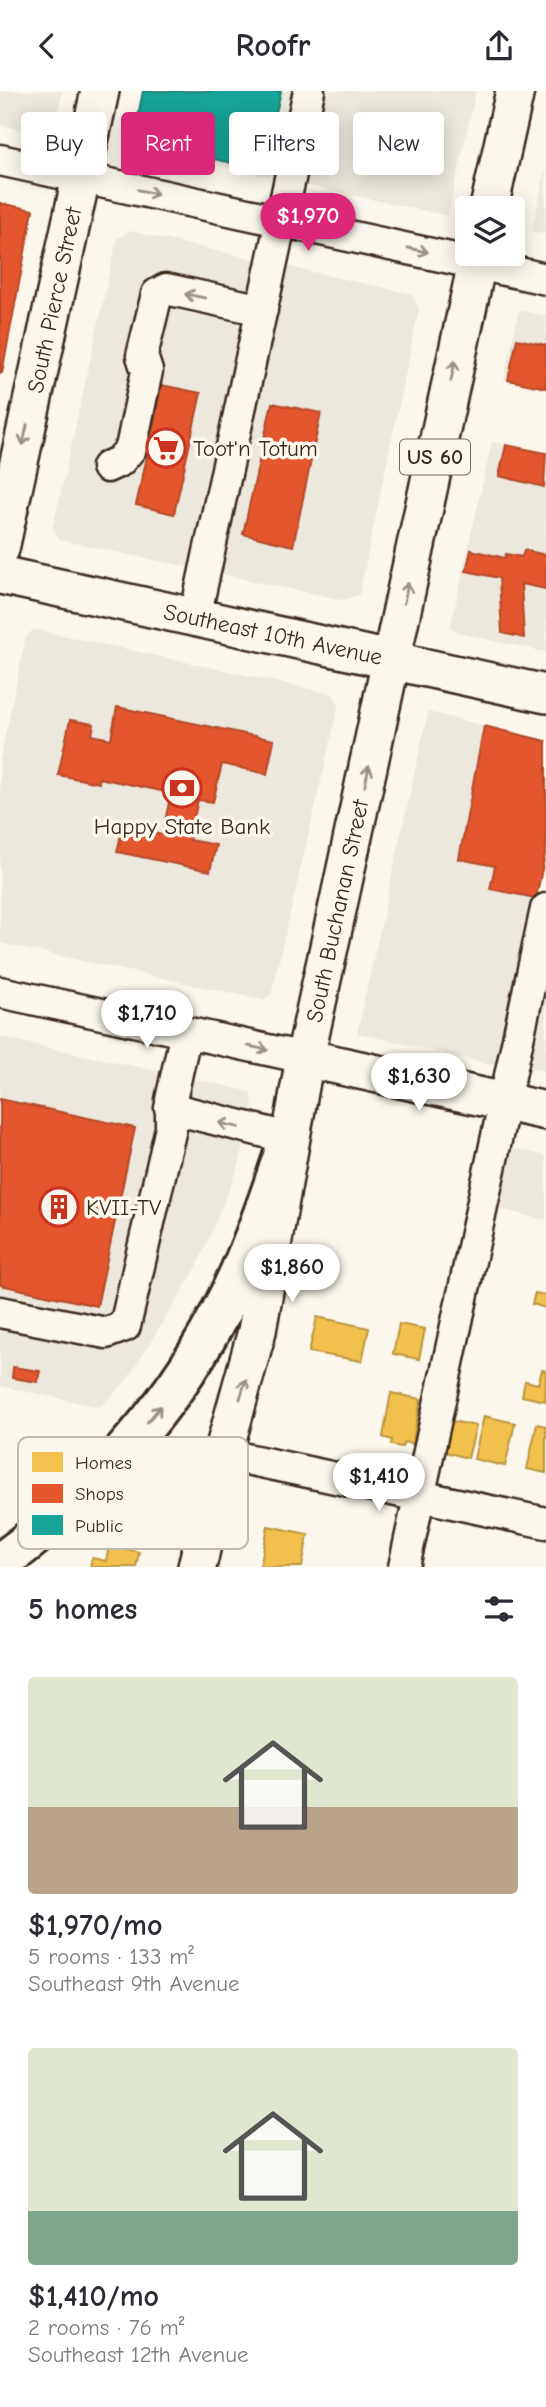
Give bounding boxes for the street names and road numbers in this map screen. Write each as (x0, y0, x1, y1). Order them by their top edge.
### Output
street label: South Pierce Street (22, 203, 88, 395)
road number: US 60 (400, 439, 470, 475)
street label: Southeast 10th Avenue (161, 598, 385, 671)
street label: South Buchanan Street (301, 796, 375, 1025)

